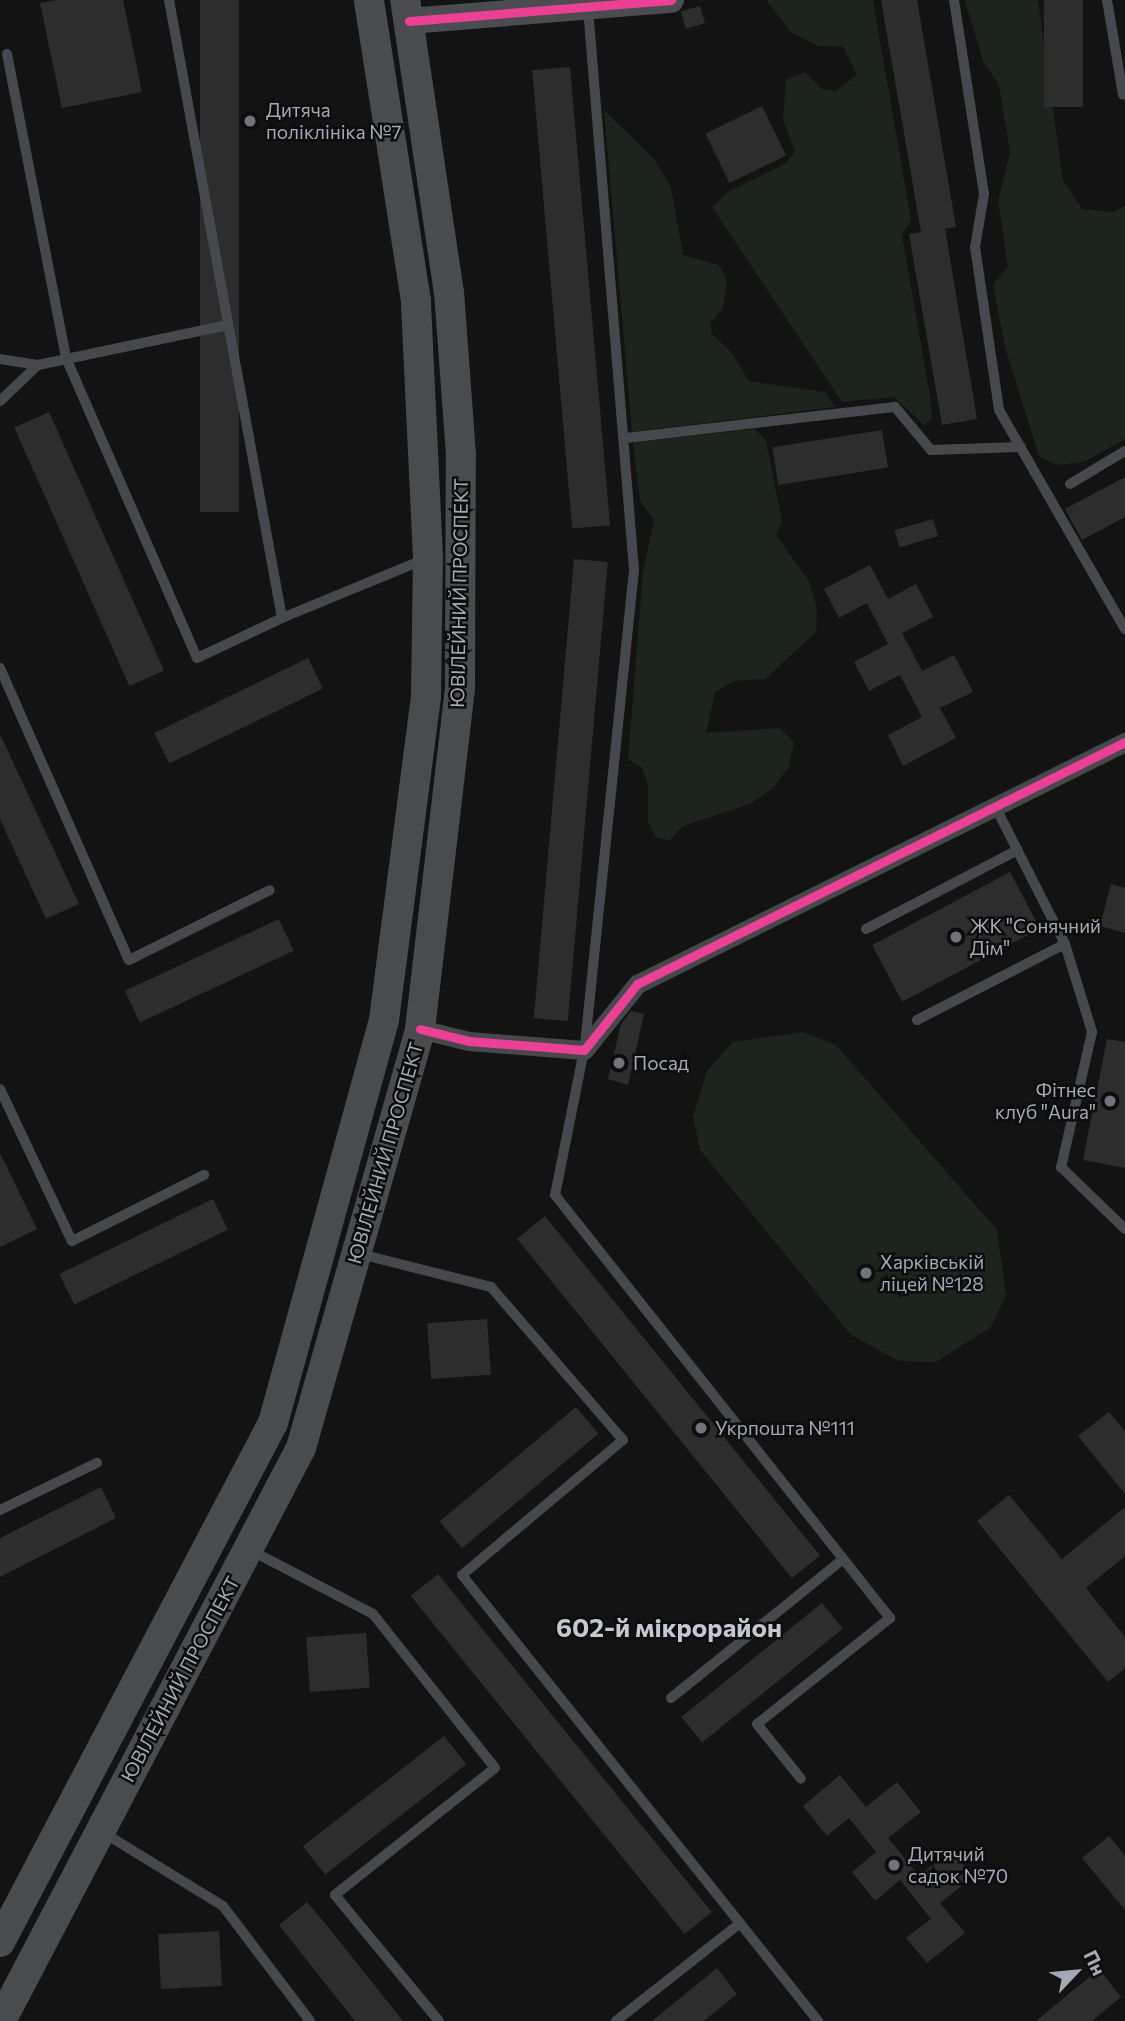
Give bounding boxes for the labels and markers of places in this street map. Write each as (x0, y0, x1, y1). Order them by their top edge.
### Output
place label: Дитяча поліклініка №7 (266, 99, 402, 143)
marker: Дитяча поліклініка №7 (240, 111, 260, 131)
place label: ЖК "Сонячний Дім" (970, 915, 1101, 959)
marker: ЖК "Сонячний Дім" (948, 929, 964, 945)
place label: Посад (633, 1052, 689, 1074)
marker: Посад (611, 1055, 627, 1071)
place label: Фітнес клуб "Aura" (996, 1079, 1096, 1123)
marker: Фітнес клуб "Aura" (1102, 1093, 1118, 1109)
place label: Харківській ліцей №128 (880, 1251, 984, 1295)
marker: Харківській ліцей №128 (858, 1265, 874, 1281)
place label: Укрпошта №111 (715, 1417, 855, 1439)
marker: Укрпошта №111 (693, 1420, 709, 1436)
place label: Дитячий садок №70 (908, 1843, 1008, 1887)
marker: Дитячий садок №70 (886, 1857, 902, 1873)

